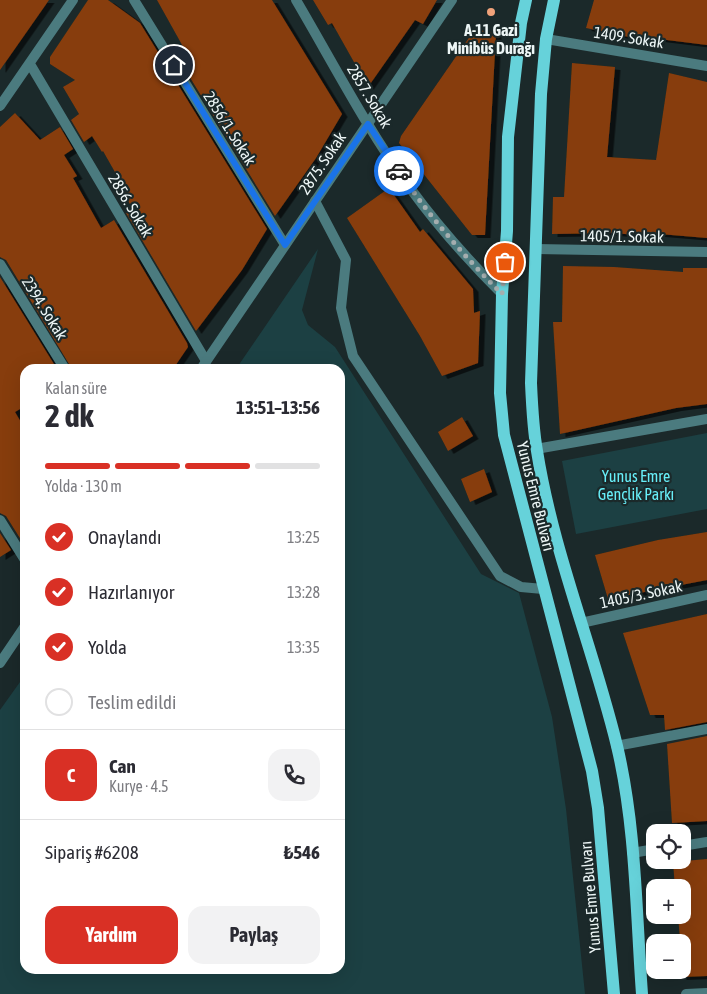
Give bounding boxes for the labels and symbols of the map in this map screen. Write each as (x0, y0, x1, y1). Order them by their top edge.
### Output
marker: A-11 Gazi Minibüs Durağı (485, 6, 497, 18)
place label: A-11 Gazi Minibüs Durağı (447, 21, 535, 57)
street label: 1409. Sokak (593, 23, 665, 51)
pin (153, 44, 195, 86)
street label: 2857. Sokak (344, 61, 396, 131)
street label: 2856/1. Sokak (200, 88, 260, 168)
street label: 2875. Sokak (295, 129, 349, 197)
courier (374, 146, 424, 196)
street label: 2856. Sokak (105, 170, 157, 240)
street label: 1405/1. Sokak (580, 226, 664, 246)
pin (484, 241, 526, 283)
street label: 2394. Sokak (19, 273, 71, 343)
street label: Yunus Emre Bulvarı (514, 439, 558, 553)
park label: Yunus Emre Gençlik Parkı (598, 467, 674, 504)
street label: 1405/3. Sokak (598, 576, 684, 612)
street label: Yunus Emre Bulvarı (576, 840, 604, 954)

